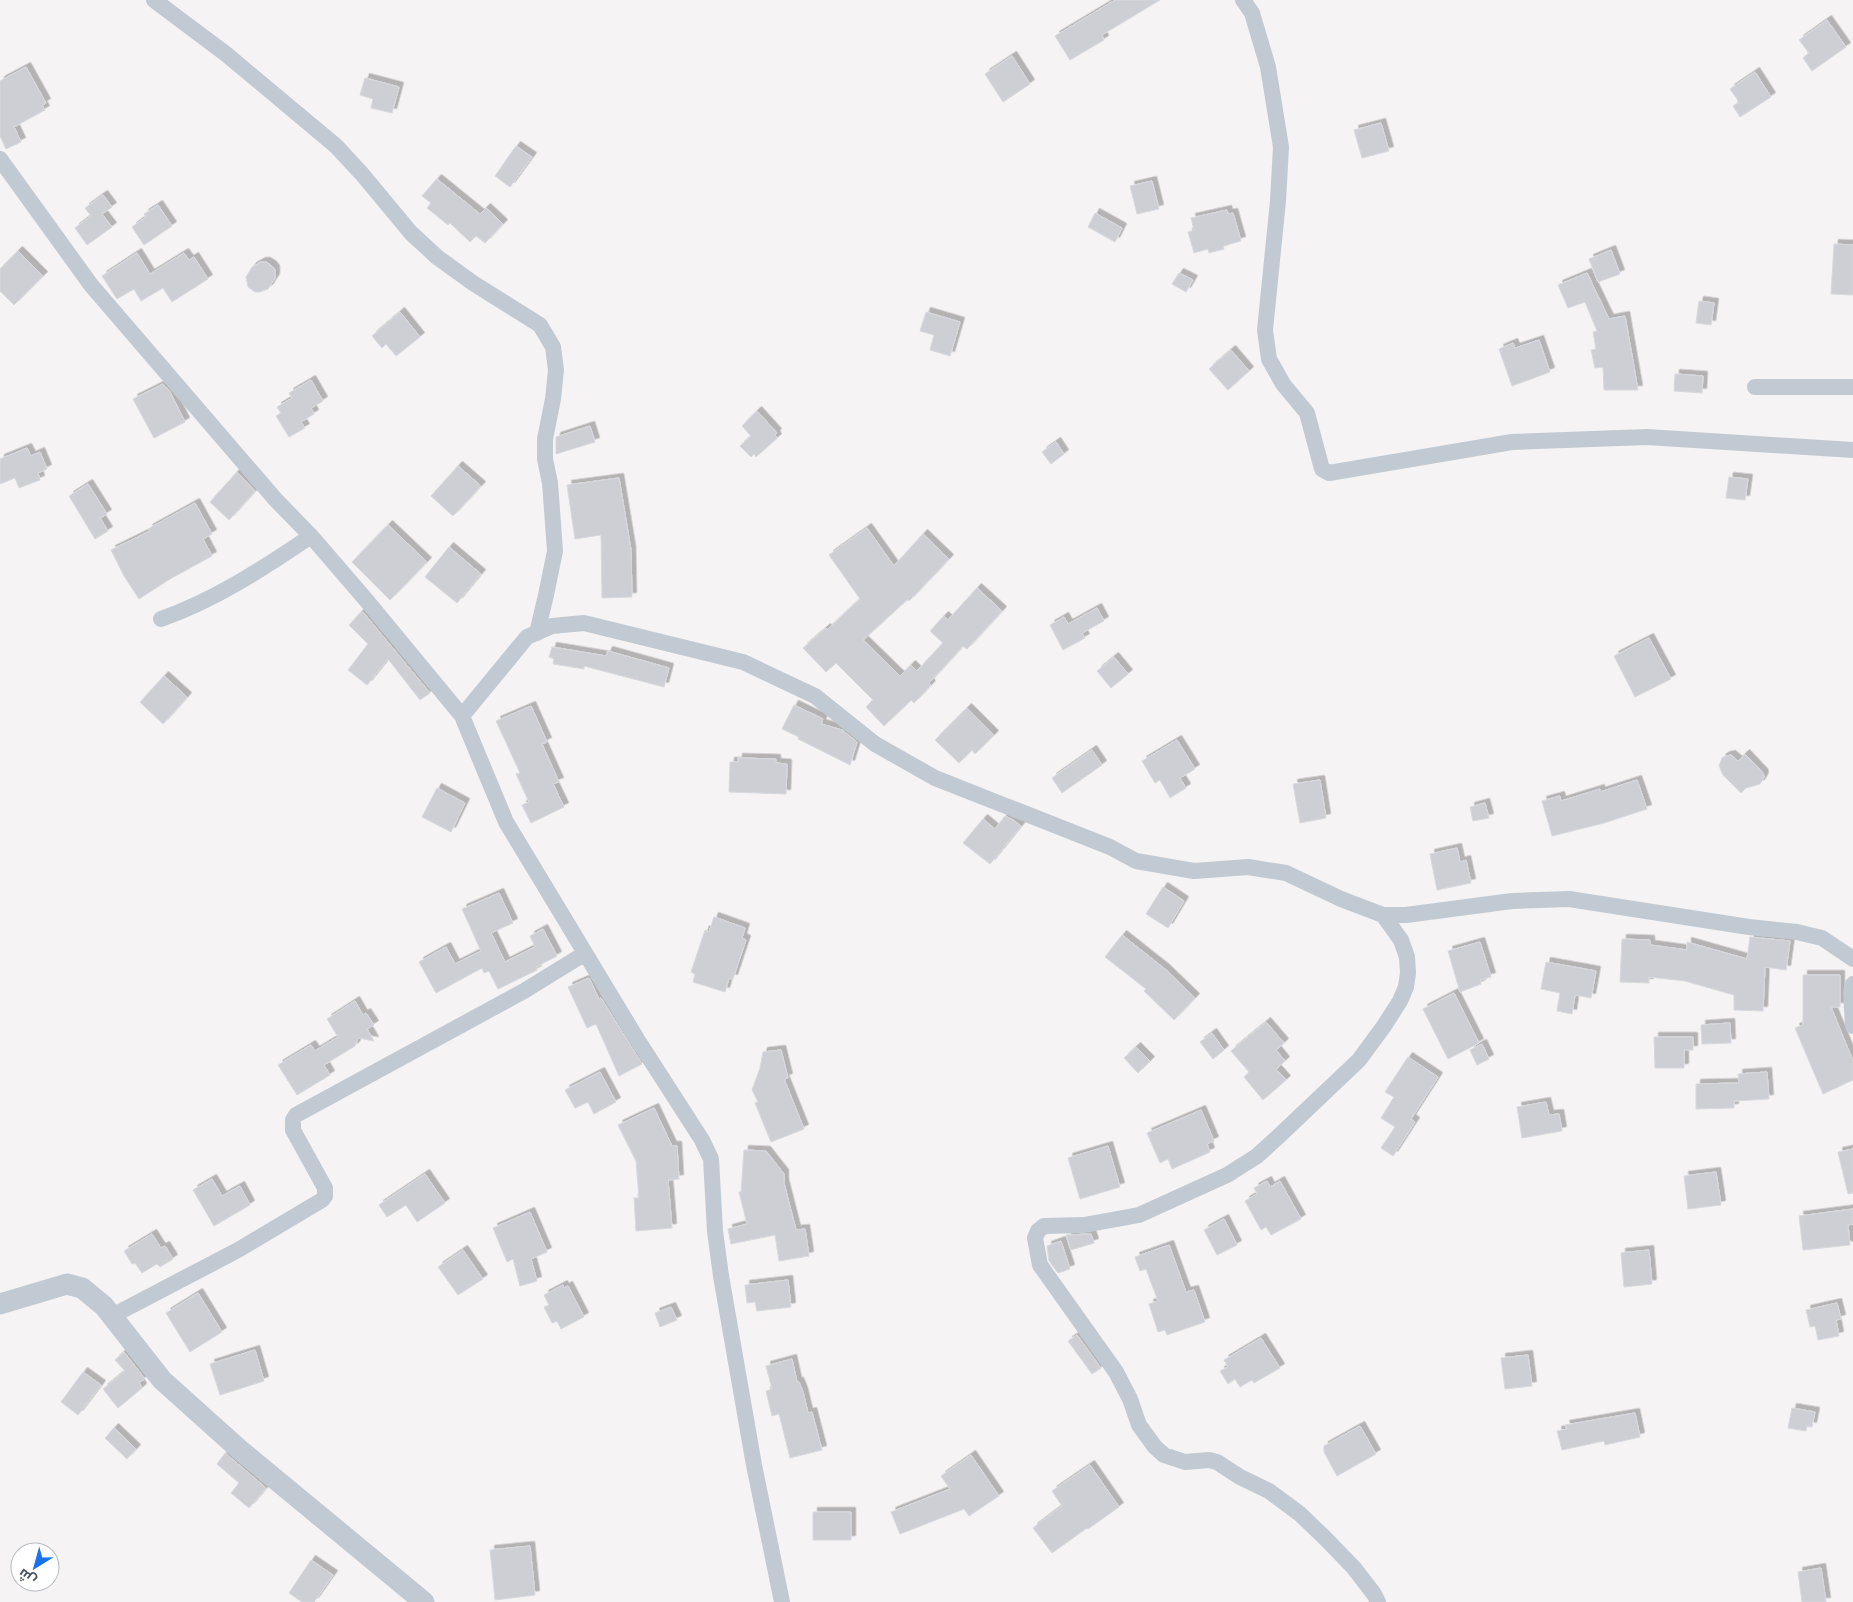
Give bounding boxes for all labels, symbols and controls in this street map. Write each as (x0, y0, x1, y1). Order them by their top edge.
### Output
north arrow (10, 1542, 60, 1592)
text: ش (14, 1565, 40, 1591)

